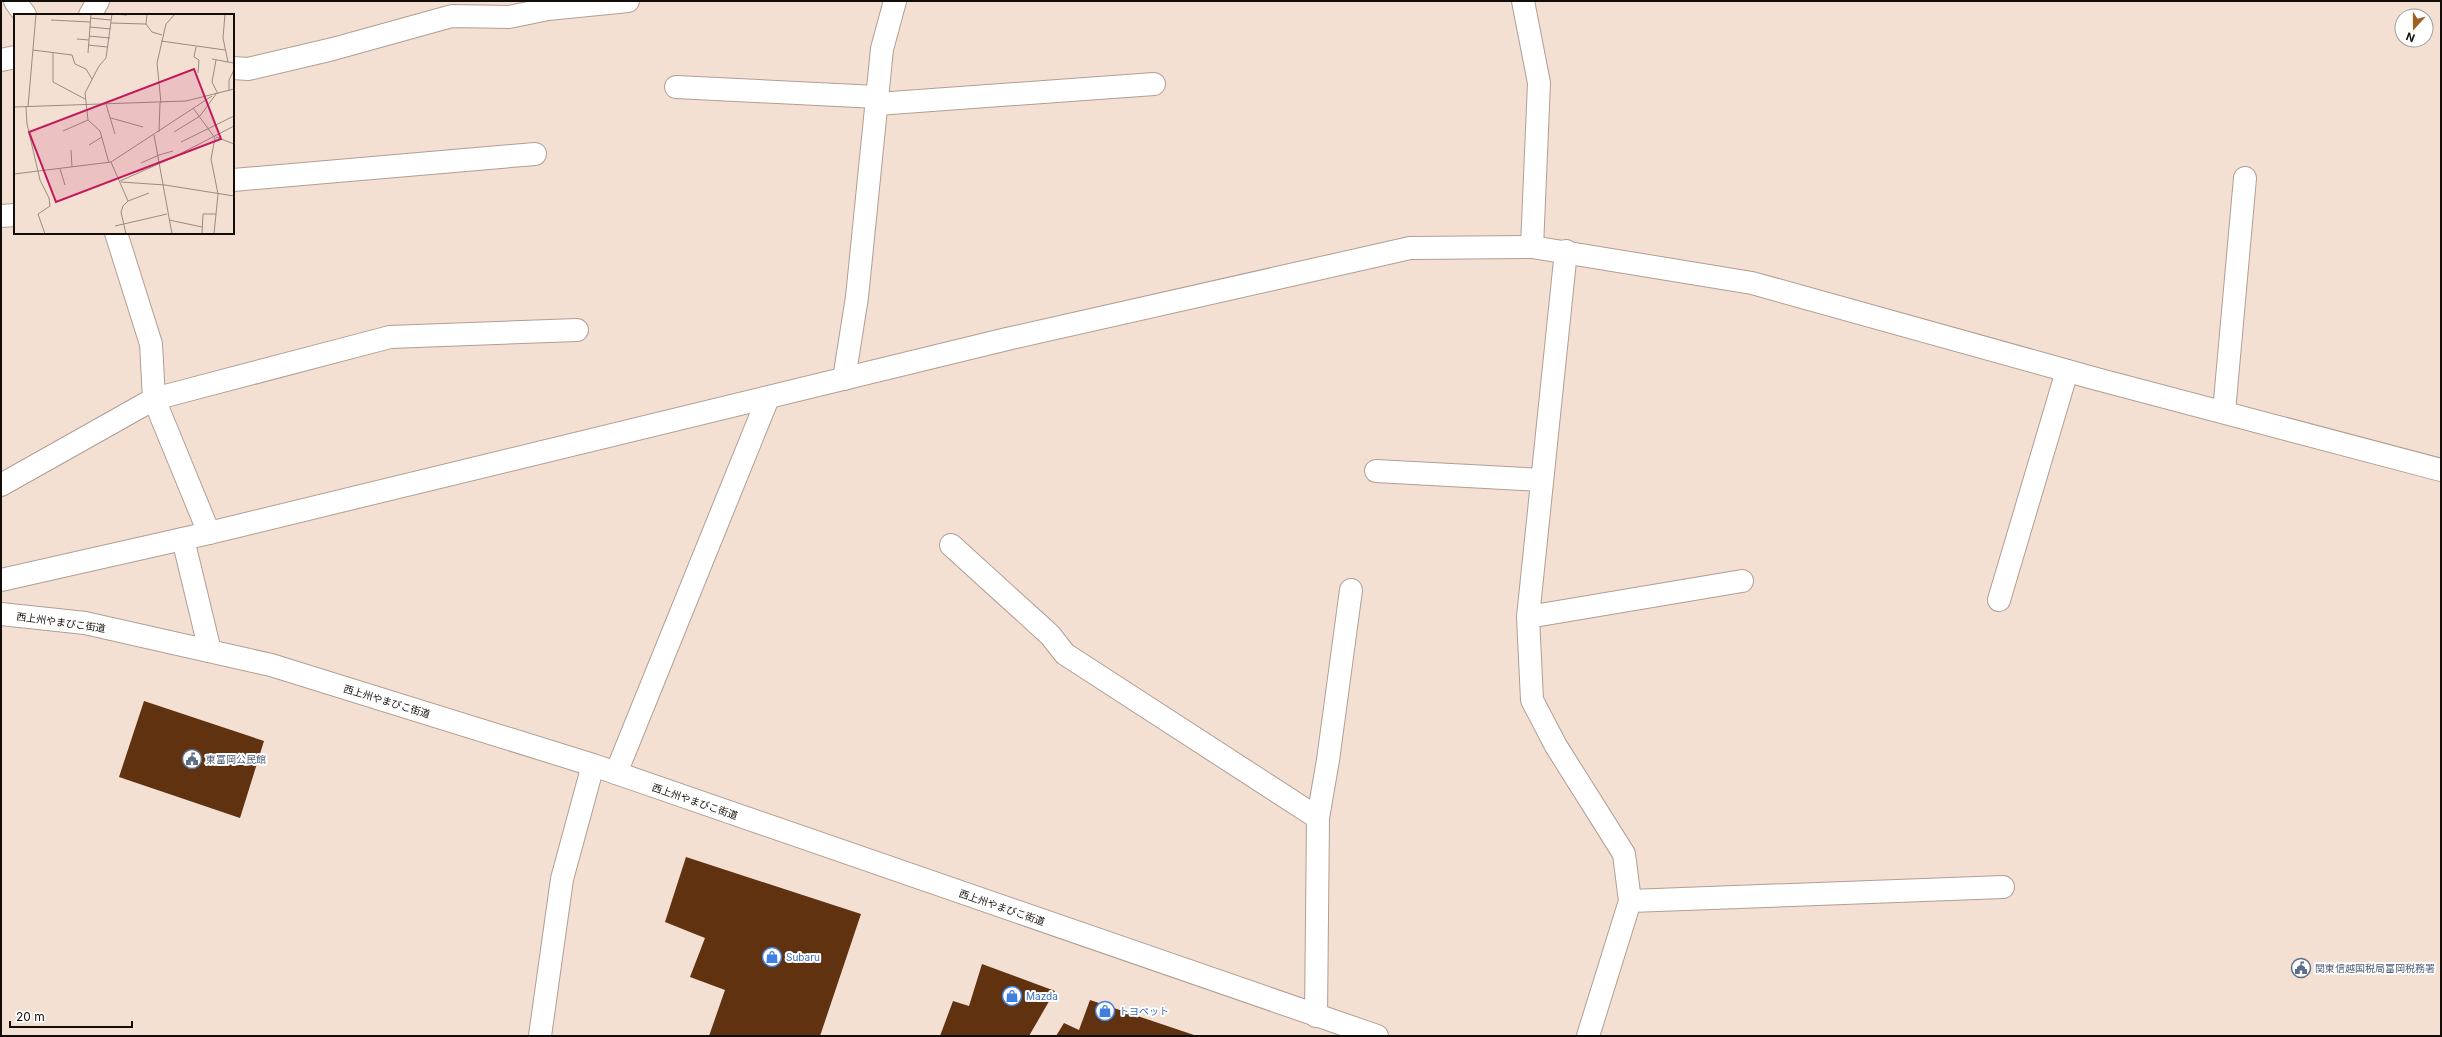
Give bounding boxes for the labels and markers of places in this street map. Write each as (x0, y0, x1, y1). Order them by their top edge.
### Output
public building icon: 東富岡公民館 (181, 748, 203, 770)
place label: 東富岡公民館 (206, 753, 266, 765)
shop icon: Subaru (761, 946, 783, 968)
place label: Subaru (786, 951, 820, 963)
public building icon: 関東信越国税局富岡税務署 (2290, 957, 2312, 979)
place label: 関東信越国税局富岡税務署 (2315, 962, 2435, 974)
shop icon: Mazda (1001, 985, 1023, 1007)
place label: Mazda (1026, 990, 1058, 1002)
shop icon: トヨペット (1094, 1000, 1116, 1022)
place label: トヨペット (1119, 1005, 1169, 1017)

